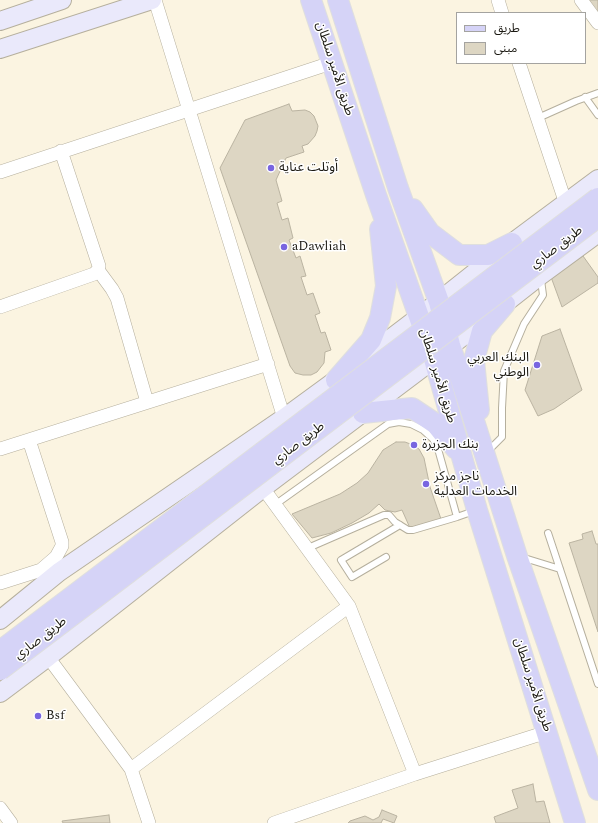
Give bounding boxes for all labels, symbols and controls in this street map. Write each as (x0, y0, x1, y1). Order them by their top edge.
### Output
legend (456, 12, 586, 64)
text: طريق (494, 19, 520, 38)
street label: طريق الأمير سلطان (311, 20, 357, 118)
text: مبنى (494, 39, 517, 58)
place label: أوتلت عناية (279, 160, 338, 176)
marker: أوتلت عناية (266, 163, 276, 173)
street label: طريق صاري (528, 223, 586, 273)
place label: aDawliah (292, 239, 346, 255)
marker: aDawliah (279, 242, 289, 252)
street label: طريق الأمير سلطان (415, 327, 459, 425)
place label: البنك العربي الوطني (467, 350, 529, 381)
marker: البنك العربي الوطني (532, 360, 542, 370)
street label: طريق صاري (270, 419, 328, 469)
place label: بنك الجزيرة (422, 437, 478, 453)
marker: بنك الجزيرة (409, 440, 419, 450)
place label: ناجز مركز الخدمات العدلية (434, 469, 517, 500)
marker: ناجز مركز الخدمات العدلية (421, 479, 431, 489)
street label: طريق صاري (12, 614, 70, 664)
street label: طريق الأمير سلطان (509, 636, 555, 734)
place label: Bsf (46, 708, 65, 724)
marker: Bsf (33, 711, 43, 721)

